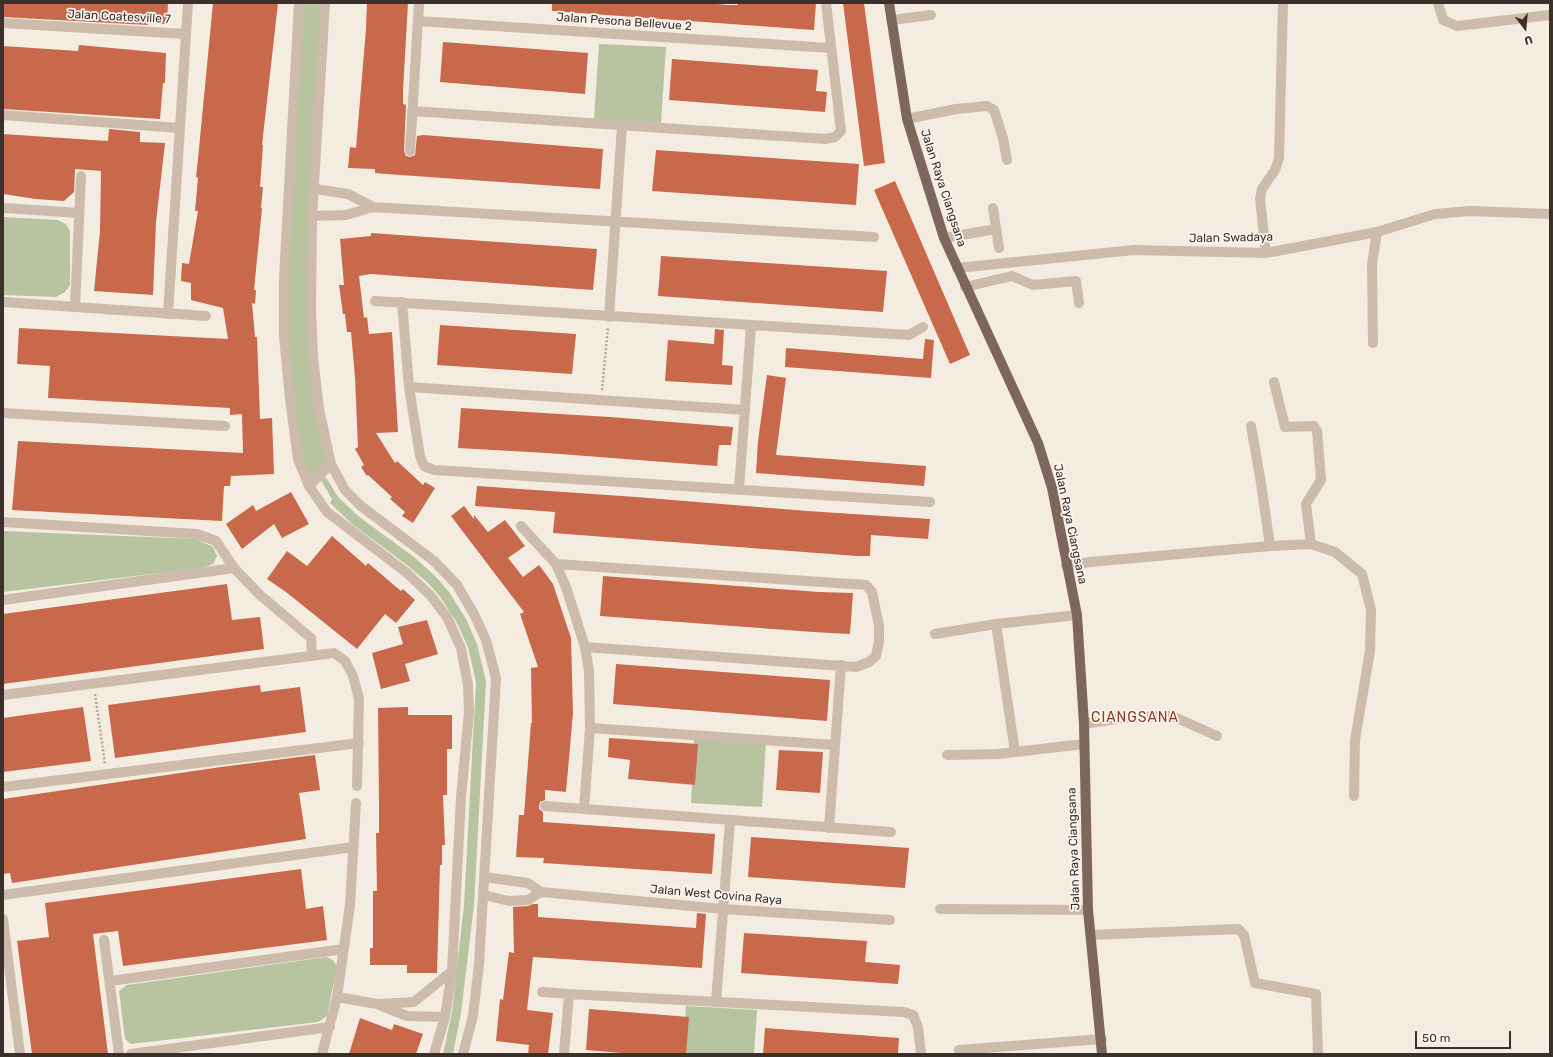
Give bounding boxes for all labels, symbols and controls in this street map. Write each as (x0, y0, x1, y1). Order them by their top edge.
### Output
street label: Jalan Coatesville 7 (67, 7, 171, 27)
north arrow (1505, 8, 1545, 48)
street label: Jalan Pesona Bellevue 2 (556, 10, 692, 34)
text: U (1523, 33, 1534, 47)
street label: Jalan Raya Ciangsana (917, 127, 969, 249)
street label: Jalan Swadaya (1189, 230, 1273, 246)
street label: Jalan Raya Ciangsana (1050, 462, 1090, 586)
district label: CIANGSANA (1091, 710, 1179, 726)
street label: Jalan Raya Ciangsana (1065, 787, 1083, 911)
street label: Jalan West Covina Raya (650, 882, 782, 908)
scale bar (1417, 1023, 1513, 1049)
text: 50 m (1422, 1031, 1450, 1045)

